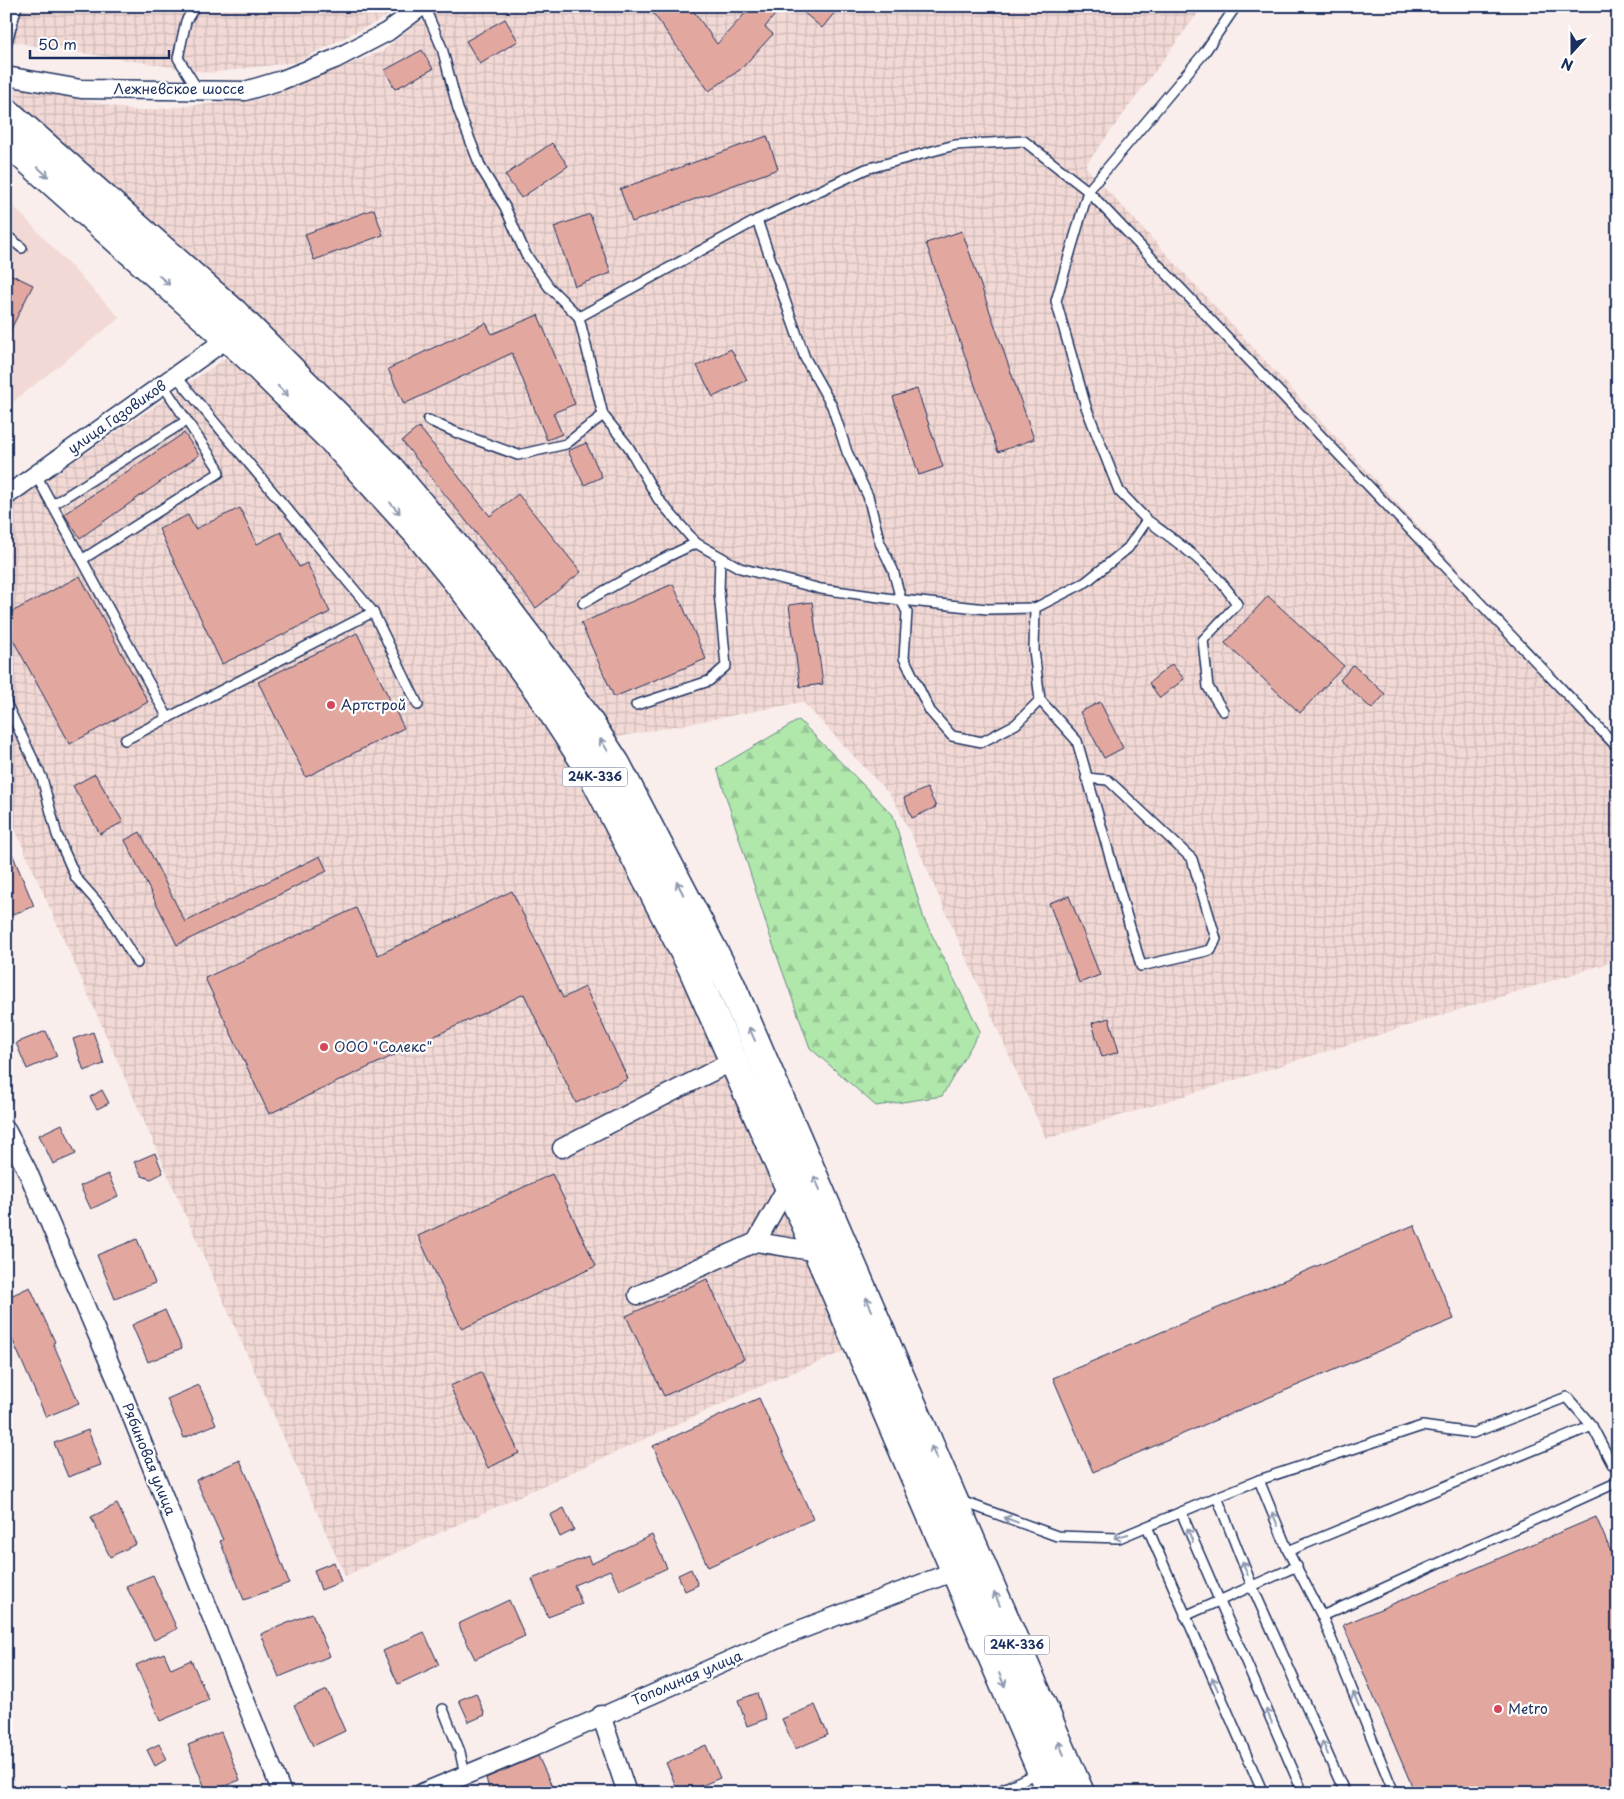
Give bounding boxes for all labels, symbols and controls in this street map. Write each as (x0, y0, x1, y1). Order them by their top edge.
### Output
scale bar (30, 28, 169, 60)
north arrow (1546, 28, 1596, 78)
text: 50 m (38, 32, 77, 55)
text: N (1558, 53, 1576, 76)
street label: Лежневское шоссе (114, 78, 244, 99)
one-way arrow (36, 166, 49, 178)
one-way arrow (157, 275, 170, 286)
street label: улица Газовиков (63, 375, 170, 458)
one-way arrow (277, 384, 289, 397)
one-way arrow (389, 502, 401, 515)
place label: Артстрой (341, 694, 406, 715)
marker: Артстрой (325, 699, 337, 711)
one-way arrow (598, 738, 608, 752)
road number: 24К-336 (562, 768, 628, 786)
one-way arrow (675, 881, 684, 896)
one-way arrow (746, 1027, 756, 1042)
place label: ООО "Солекс" (334, 1036, 432, 1057)
marker: ООО "Солекс" (318, 1041, 330, 1053)
one-way arrow (811, 1176, 821, 1191)
one-way arrow (864, 1297, 874, 1312)
street label: Рябиновая улица (117, 1399, 182, 1518)
one-way arrow (929, 1446, 939, 1461)
one-way arrow (1270, 1512, 1279, 1527)
one-way arrow (1004, 1515, 1019, 1524)
one-way arrow (1185, 1528, 1195, 1543)
one-way arrow (1114, 1532, 1130, 1541)
one-way arrow (1240, 1561, 1249, 1576)
one-way arrow (992, 1592, 1001, 1607)
road number: 24К-336 (984, 1636, 1050, 1654)
street label: Тополиная улица (628, 1645, 745, 1710)
one-way arrow (998, 1672, 1008, 1687)
one-way arrow (1209, 1677, 1219, 1692)
one-way arrow (1351, 1692, 1360, 1707)
place label: Metro (1508, 1698, 1548, 1719)
marker: Metro (1492, 1703, 1504, 1715)
one-way arrow (1263, 1709, 1273, 1724)
one-way arrow (1056, 1741, 1065, 1756)
one-way arrow (1319, 1741, 1329, 1756)

